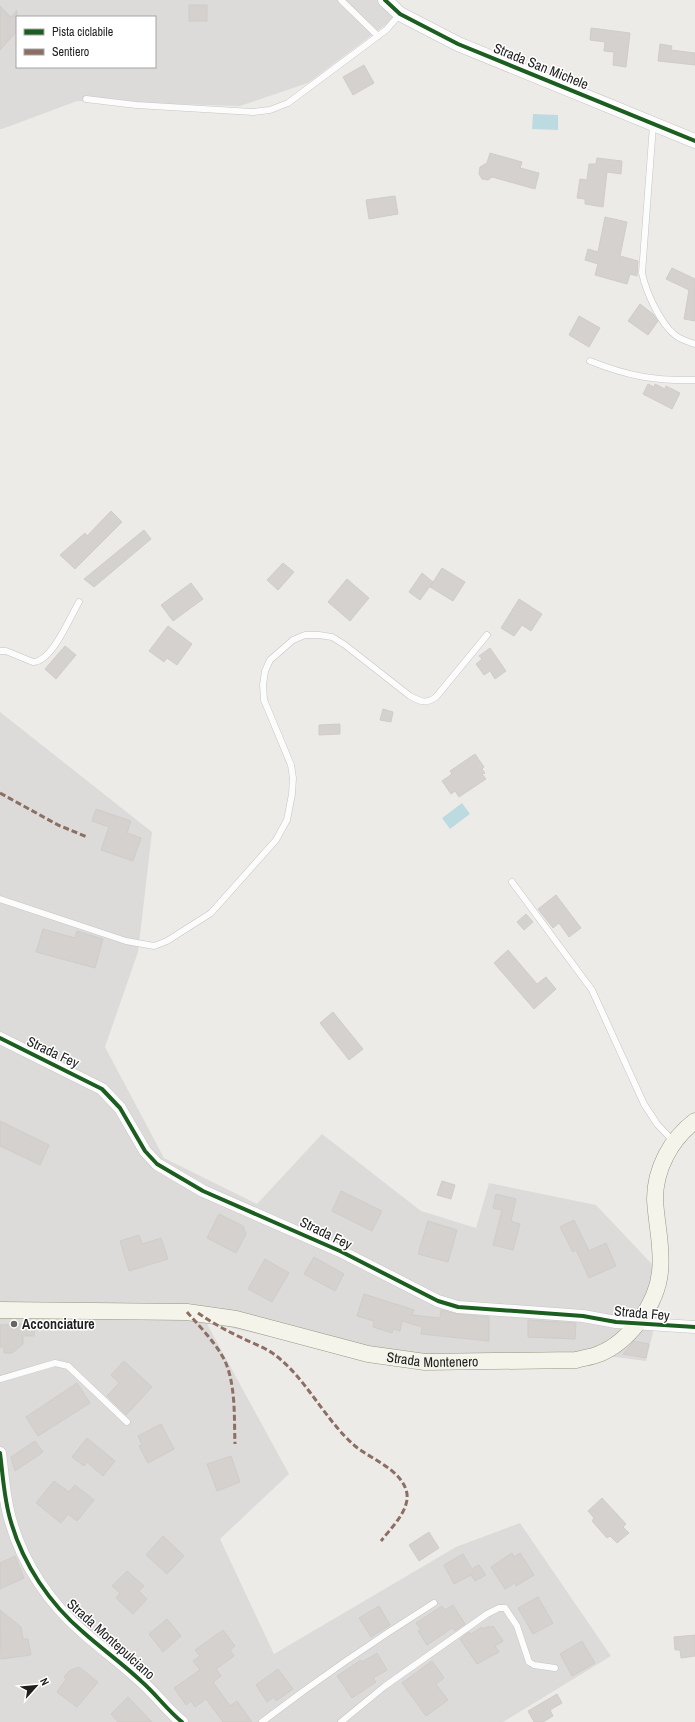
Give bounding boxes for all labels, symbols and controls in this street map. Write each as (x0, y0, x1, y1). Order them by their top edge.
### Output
legend (16, 16, 156, 68)
text: Pista ciclabile (52, 24, 113, 40)
street label: Strada San Michele (491, 39, 591, 93)
text: Sentiero (52, 44, 89, 60)
street label: Strada Fey (24, 1032, 82, 1072)
street label: Strada Fey (297, 1213, 355, 1253)
street label: Strada Fey (614, 1302, 671, 1324)
place label: Acconciature (22, 1315, 95, 1333)
marker: Acconciature (9, 1319, 19, 1329)
street label: Strada Montenero (385, 1348, 478, 1371)
street label: Strada Montepulciano (63, 1595, 159, 1683)
north arrow (16, 1666, 56, 1706)
text: N (37, 1675, 53, 1688)

